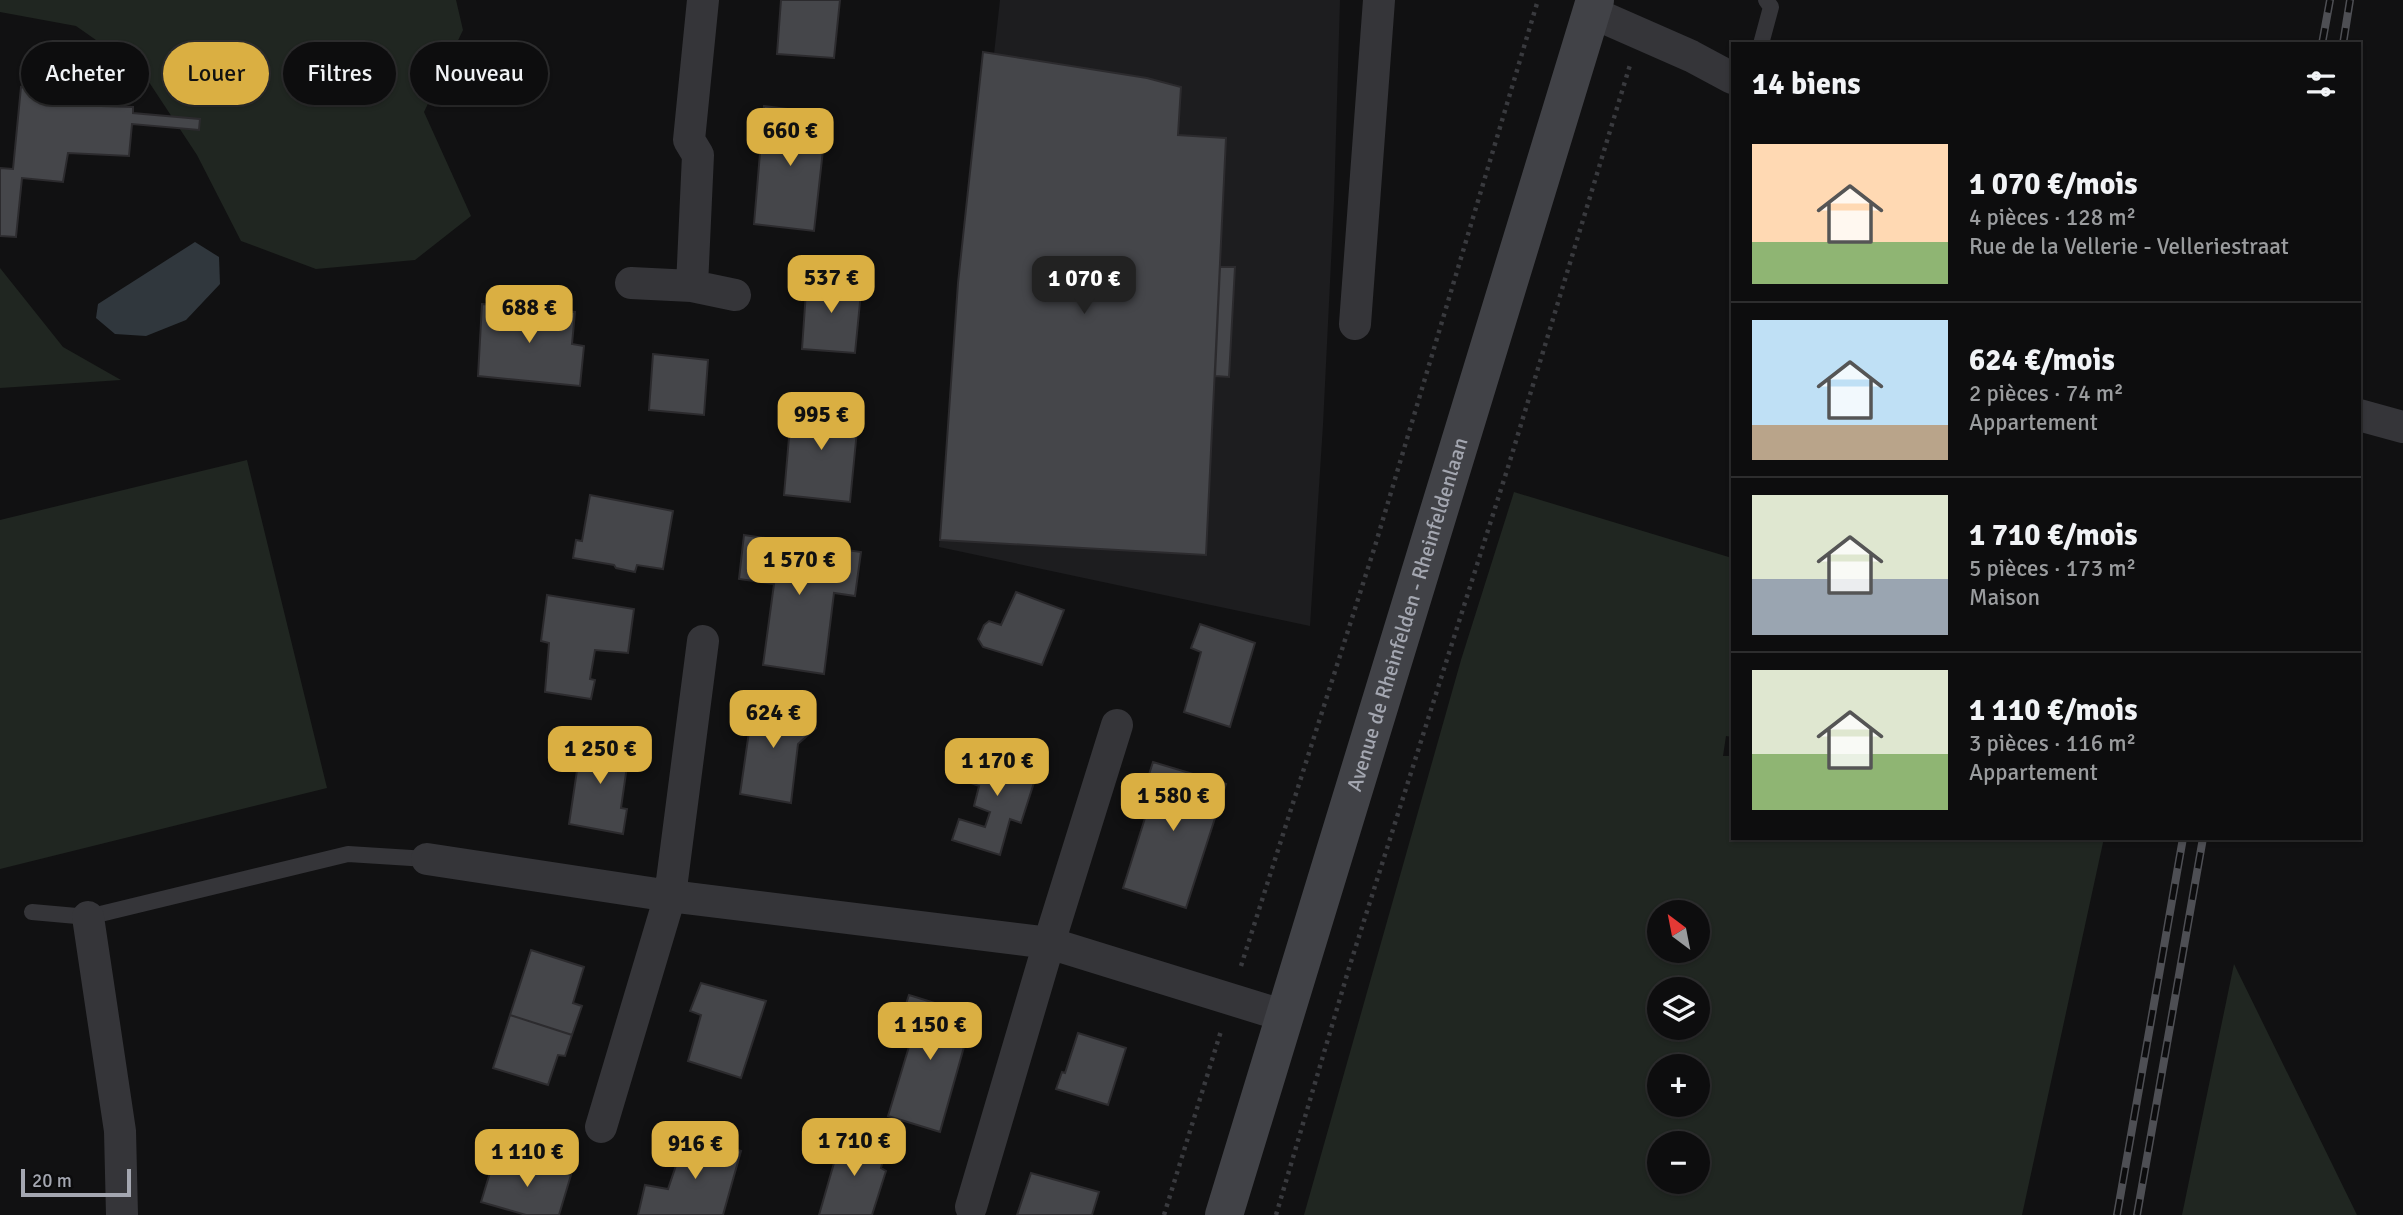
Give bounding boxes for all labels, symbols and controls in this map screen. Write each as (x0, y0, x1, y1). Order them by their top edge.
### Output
chip: Acheter (21, 42, 149, 105)
chip: Louer (163, 42, 269, 105)
chip: Filtres (283, 42, 396, 105)
chip: Nouveau (410, 42, 548, 105)
icon: filters (2302, 65, 2340, 103)
text: 14 biens (1752, 66, 1861, 103)
pin: 660 € (741, 108, 839, 168)
text: 660 € (763, 116, 817, 145)
text: 1 070 €/mois (1969, 166, 2138, 203)
icon: home (1808, 172, 1892, 256)
text: 4 pièces · 128 m² (1969, 203, 2136, 232)
text: Rue de la Vellerie - Velleriestraat (1969, 232, 2289, 261)
pin: 537 € (782, 256, 880, 315)
pin: 1 070 € (1019, 256, 1149, 316)
text: 537 € (804, 263, 858, 292)
text: 1 070 € (1048, 264, 1120, 293)
pin: 688 € (480, 286, 578, 345)
text: 688 € (502, 293, 556, 322)
text: 624 €/mois (1969, 342, 2115, 379)
icon: home (1808, 348, 1892, 432)
text: 2 pièces · 74 m² (1969, 379, 2124, 408)
pin: 995 € (772, 392, 870, 452)
text: 995 € (794, 400, 848, 429)
text: Appartement (1969, 408, 2098, 437)
street label: Avenue de Rheinfelden - Rheinfeldenlaan (1341, 434, 1474, 795)
text: 1 710 €/mois (1969, 517, 2138, 554)
icon: home (1808, 523, 1892, 607)
pin: 1 570 € (734, 538, 864, 597)
text: 1 570 € (763, 545, 835, 574)
text: 5 pièces · 173 m² (1969, 554, 2136, 583)
text: Maison (1969, 583, 2040, 612)
pin: 624 € (724, 690, 822, 750)
text: 1 110 €/mois (1969, 692, 2138, 729)
text: 624 € (746, 698, 800, 727)
icon: home (1808, 698, 1892, 782)
pin: 1 250 € (535, 726, 665, 786)
text: 3 pièces · 116 m² (1969, 729, 2136, 758)
text: 1 250 € (564, 734, 636, 763)
pin: 1 170 € (932, 738, 1062, 798)
text: 1 170 € (961, 746, 1033, 775)
text: Appartement (1969, 758, 2098, 787)
pin: 1 580 € (1108, 774, 1238, 833)
text: 1 580 € (1137, 781, 1209, 810)
north arrow (1647, 900, 1710, 962)
map controls (1647, 900, 1710, 1194)
button: layers (1647, 977, 1710, 1040)
pin: 1 150 € (865, 1002, 995, 1062)
text: 1 150 € (894, 1010, 966, 1039)
button: + (1647, 1054, 1710, 1117)
pin: 1 710 € (789, 1118, 919, 1178)
pin: 916 € (646, 1122, 744, 1181)
text: 1 710 € (818, 1126, 890, 1155)
text: 916 € (668, 1129, 722, 1158)
pin: 1 110 € (462, 1130, 592, 1189)
button: − (1647, 1131, 1710, 1194)
text: 1 110 € (491, 1137, 563, 1166)
scale bar (21, 1166, 131, 1198)
text: 20 m (32, 1169, 72, 1193)

